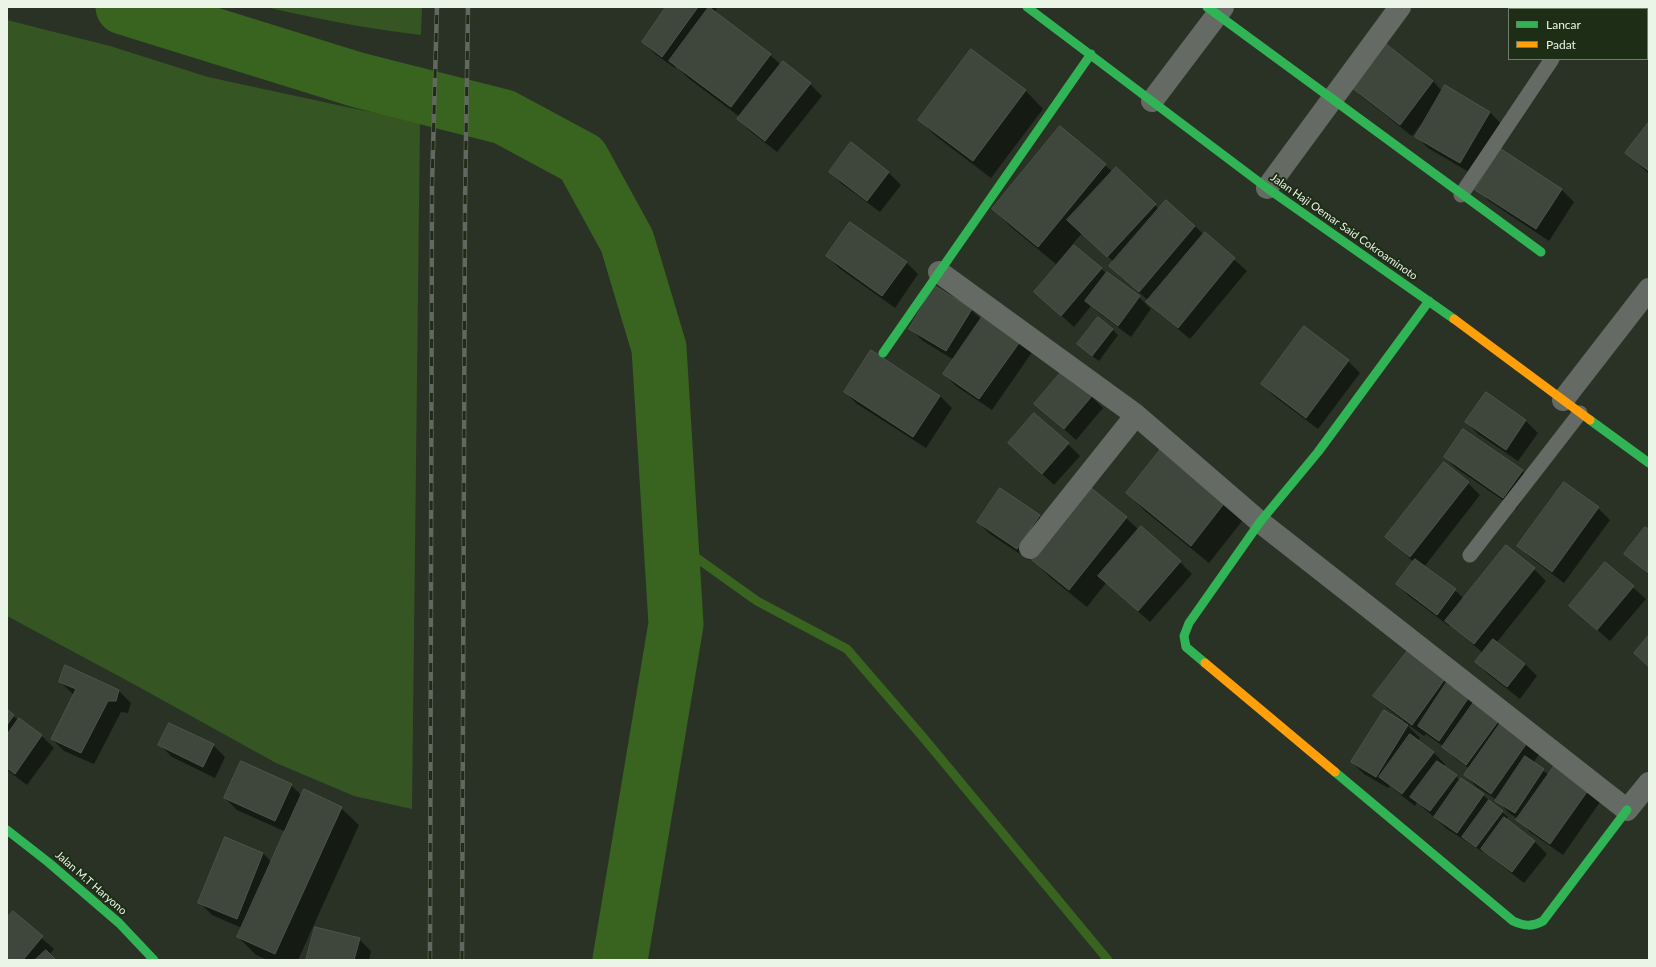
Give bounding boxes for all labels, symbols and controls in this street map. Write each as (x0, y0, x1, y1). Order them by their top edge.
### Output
legend (1508, 8, 1648, 60)
text: Lancar (1546, 17, 1581, 32)
text: Padat (1546, 37, 1576, 52)
street label: Jalan Haji Oemar Said Cokroaminoto (1268, 171, 1420, 283)
street label: Jalan M.T Haryono (53, 848, 129, 918)

